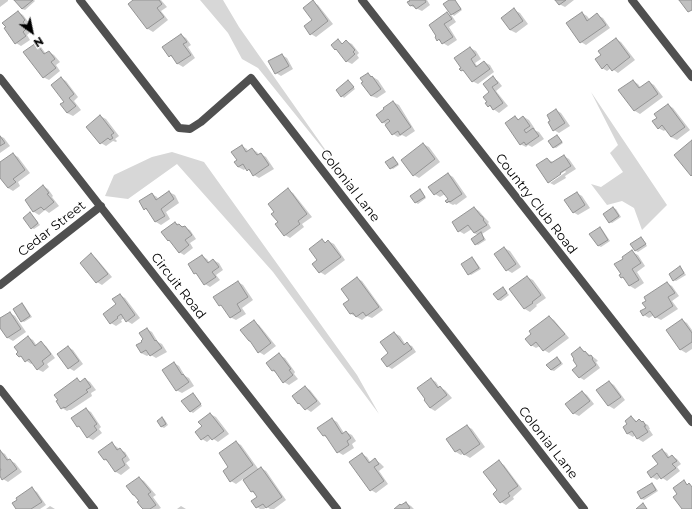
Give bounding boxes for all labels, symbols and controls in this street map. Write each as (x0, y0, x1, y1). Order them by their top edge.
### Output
north arrow (12, 12, 52, 52)
text: N (31, 34, 46, 50)
street label: Colonial Lane (317, 147, 383, 225)
street label: Country Club Road (492, 151, 580, 257)
street label: Cedar Street (15, 198, 89, 260)
street label: Circuit Road (147, 250, 209, 322)
street label: Colonial Lane (515, 404, 581, 482)

